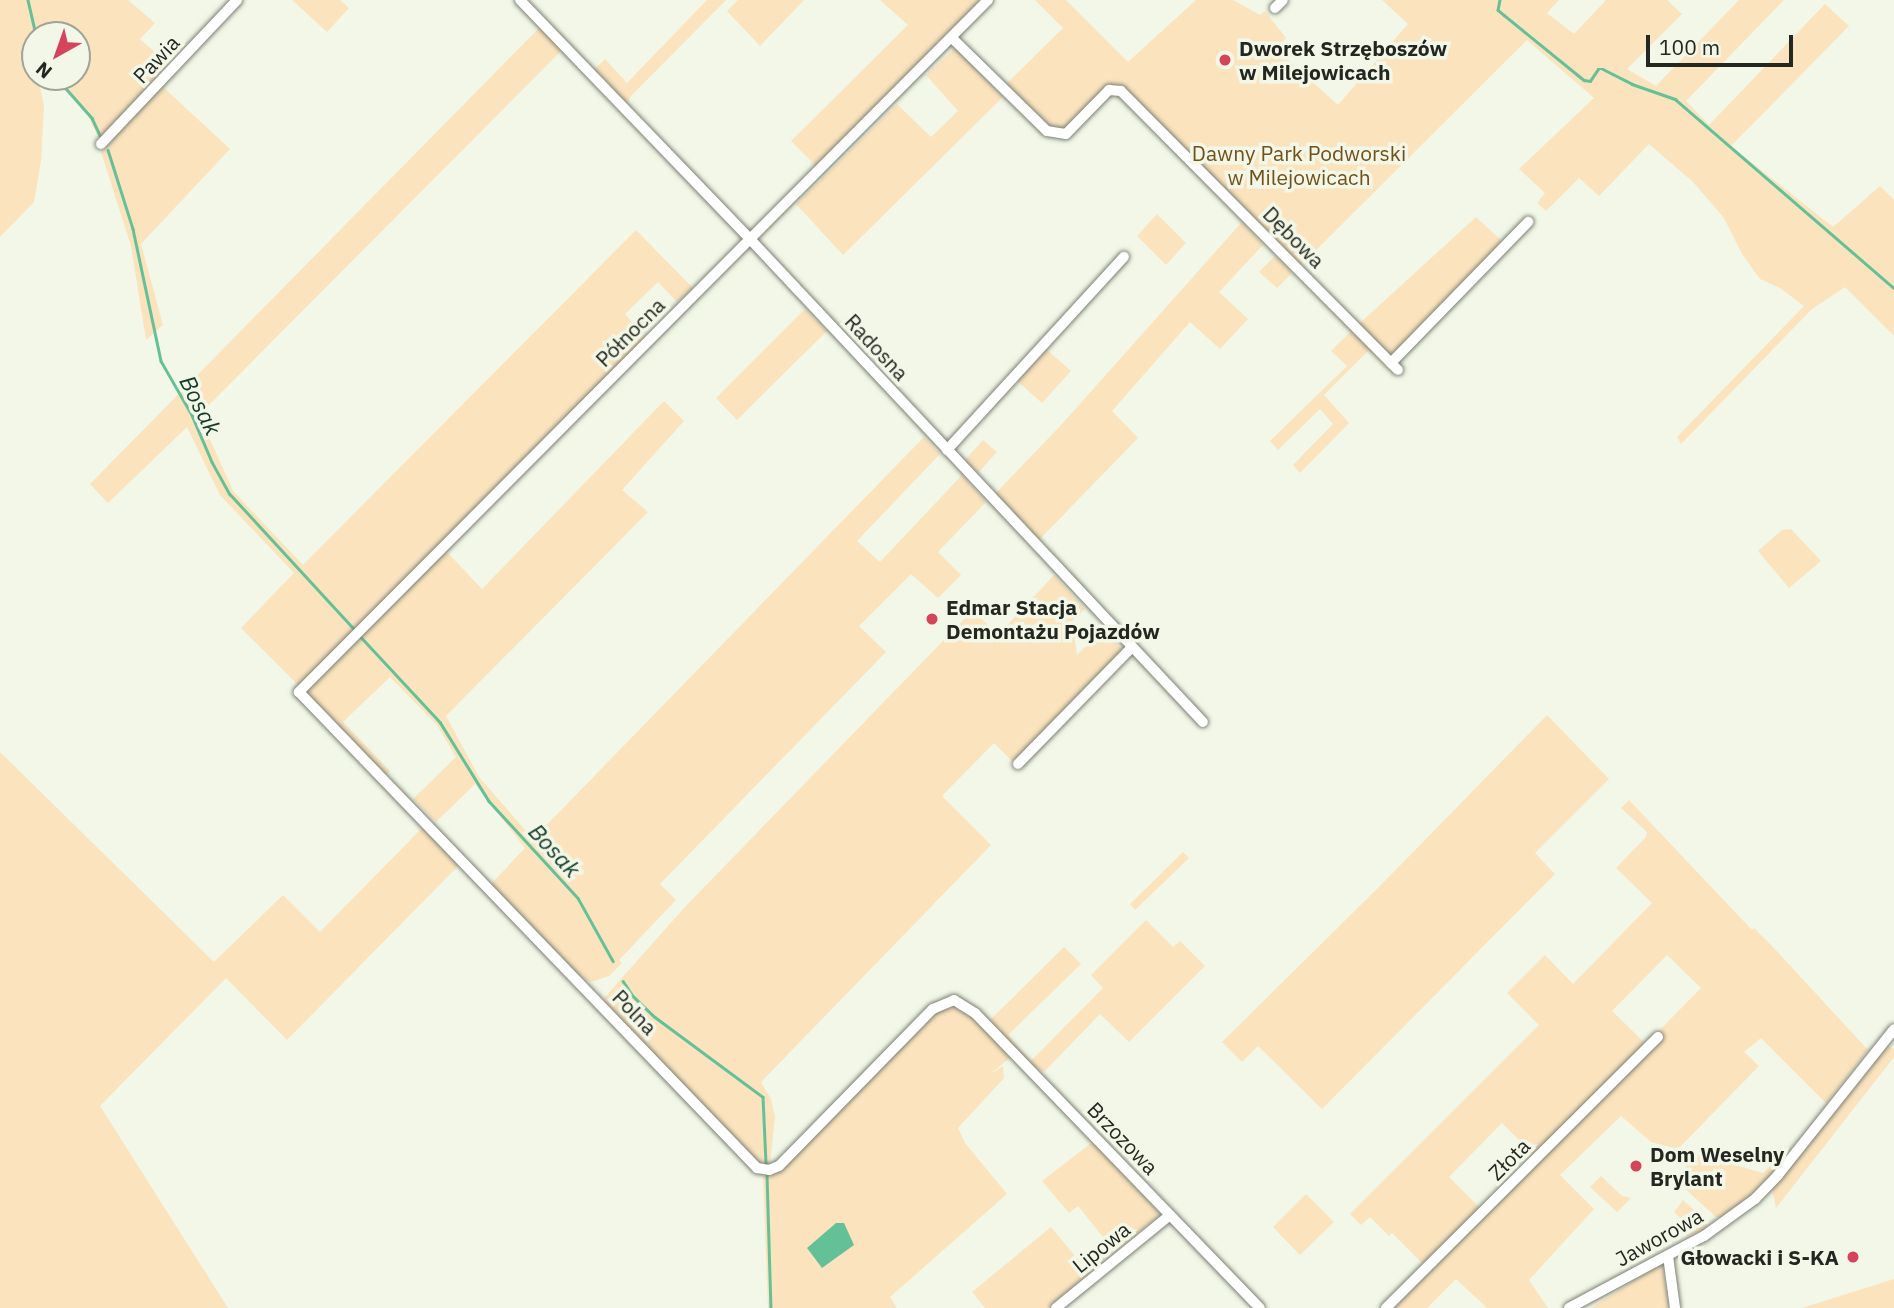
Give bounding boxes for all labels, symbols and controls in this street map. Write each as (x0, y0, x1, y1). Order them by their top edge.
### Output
north arrow (21, 21, 91, 91)
scale bar (1649, 21, 1796, 65)
street label: Pawia (128, 30, 184, 88)
text: 100 m (1659, 33, 1720, 61)
place label: Dworek Strzęboszów w Milejowicach (1239, 35, 1447, 85)
marker: Dworek Strzęboszów w Milejowicach (1217, 52, 1233, 68)
text: N (31, 57, 57, 84)
park label: Dawny Park Podworski w Milejowicach (1192, 140, 1406, 190)
street label: Dębowa (1258, 201, 1330, 273)
street label: Północna (590, 292, 670, 372)
street label: Radosna (840, 309, 914, 385)
water label: Bosak (174, 371, 228, 439)
place label: Edmar Stacja Demontażu Pojazdów (946, 594, 1160, 644)
marker: Edmar Stacja Demontażu Pojazdów (924, 611, 940, 627)
water label: Bosak (523, 818, 587, 882)
street label: Polna (608, 984, 662, 1040)
street label: Brzozowa (1082, 1097, 1164, 1179)
street label: Złota (1483, 1133, 1535, 1185)
place label: Dom Weselny Brylant (1650, 1141, 1784, 1191)
marker: Dom Weselny Brylant (1628, 1158, 1644, 1174)
street label: Jaworowa (1611, 1203, 1707, 1271)
street label: Lipowa (1067, 1216, 1135, 1278)
place label: Głowacki i S-KA (1681, 1244, 1839, 1270)
marker: Głowacki i S-KA (1845, 1249, 1861, 1265)

